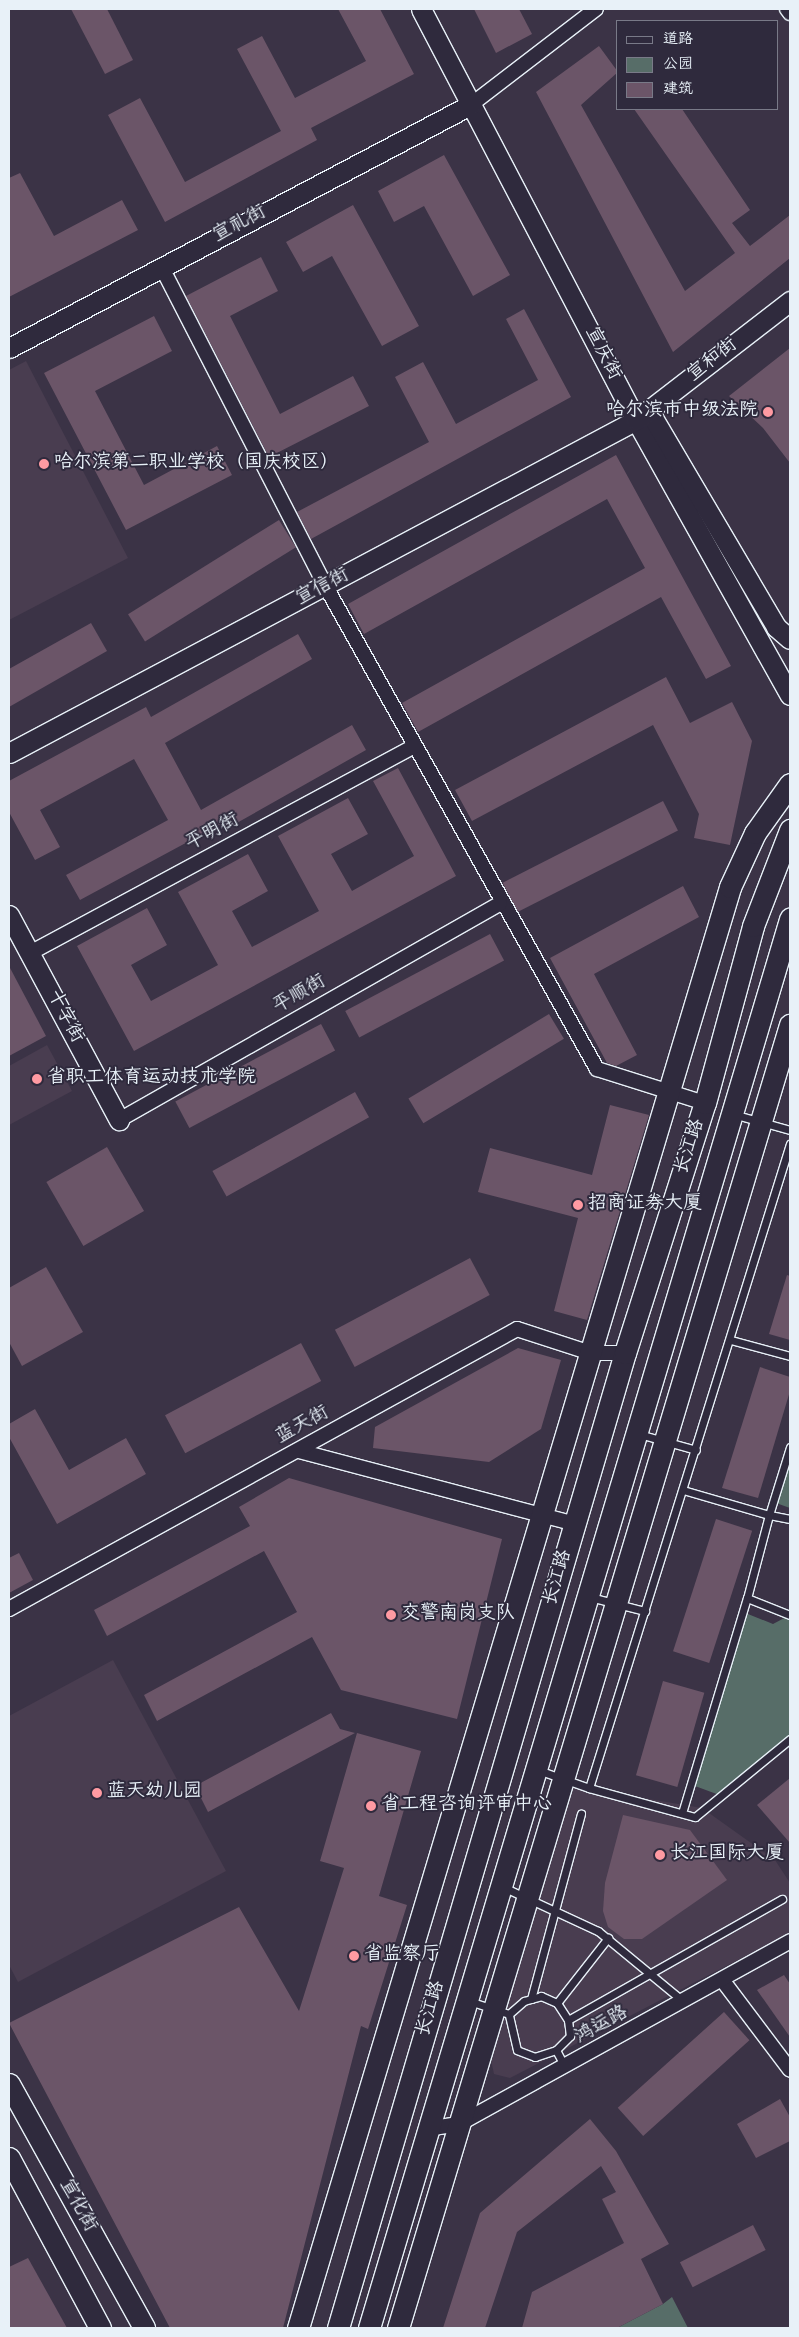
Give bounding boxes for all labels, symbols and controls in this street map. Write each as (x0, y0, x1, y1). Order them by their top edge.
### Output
legend (616, 20, 779, 110)
text: 道路 (663, 29, 693, 51)
text: 公园 (663, 54, 693, 76)
text: 建筑 (663, 79, 693, 101)
street label: 宣礼街 (209, 202, 271, 248)
street label: 宣庆街 (579, 323, 625, 385)
street label: 宣和街 (684, 334, 742, 388)
place label: 哈尔滨市中级法院 (606, 401, 758, 423)
marker: 哈尔滨市中级法院 (762, 406, 774, 418)
place label: 哈尔滨第二职业学校（国庆校区） (54, 453, 339, 475)
marker: 哈尔滨第二职业学校（国庆校区） (38, 458, 50, 470)
street label: 宣信街 (292, 565, 354, 611)
street label: 平明街 (182, 810, 244, 856)
street label: 平顺街 (270, 971, 330, 1019)
street label: 十字街 (41, 986, 87, 1048)
place label: 省职工体育运动技术学院 (47, 1068, 256, 1090)
marker: 省职工体育运动技术学院 (31, 1073, 43, 1085)
street label: 长江路 (671, 1116, 711, 1178)
place label: 招商证券大厦 (588, 1194, 702, 1216)
marker: 招商证券大厦 (572, 1199, 584, 1211)
street label: 蓝天街 (273, 1402, 333, 1450)
street label: 长江路 (540, 1547, 578, 1609)
place label: 交警南岗支队 (401, 1604, 515, 1626)
marker: 交警南岗支队 (385, 1609, 397, 1621)
place label: 蓝天幼儿园 (107, 1782, 202, 1804)
marker: 蓝天幼儿园 (91, 1787, 103, 1799)
place label: 省工程咨询评审中心 (381, 1795, 552, 1817)
marker: 省工程咨询评审中心 (365, 1800, 377, 1812)
place label: 长江国际大厦 (670, 1844, 784, 1866)
marker: 长江国际大厦 (654, 1849, 666, 1861)
place label: 省监察厅 (364, 1945, 440, 1967)
marker: 省监察厅 (348, 1950, 360, 1962)
street label: 长江路 (413, 1978, 451, 2040)
street label: 鸿运路 (572, 2002, 632, 2050)
street label: 宣化街 (53, 2176, 101, 2236)

